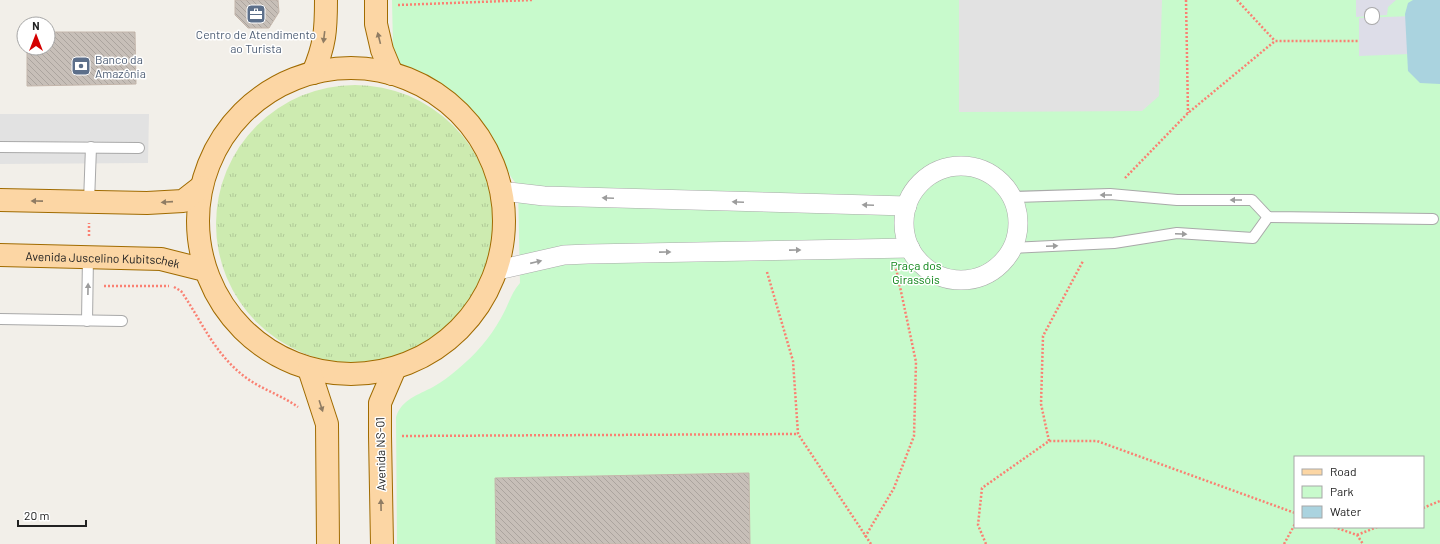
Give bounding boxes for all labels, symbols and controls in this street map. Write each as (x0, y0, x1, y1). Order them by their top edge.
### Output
office icon: Centro de Atendimento ao Turista (245, 3, 267, 25)
north arrow (16, 16, 56, 56)
text: N (32, 19, 40, 32)
place label: Centro de Atendimento ao Turista (196, 27, 316, 55)
one-way arrow (321, 31, 327, 43)
one-way arrow (376, 32, 382, 44)
place label: Banco da Amazônia (95, 52, 146, 80)
bank icon: Banco da Amazônia (70, 55, 92, 77)
one-way arrow (1099, 192, 1112, 198)
one-way arrow (601, 195, 614, 201)
one-way arrow (1229, 197, 1242, 203)
one-way arrow (30, 198, 43, 204)
one-way arrow (732, 198, 744, 205)
one-way arrow (160, 199, 173, 205)
one-way arrow (861, 202, 874, 208)
one-way arrow (1175, 231, 1188, 237)
one-way arrow (1046, 243, 1058, 250)
one-way arrow (789, 247, 802, 253)
street label: Avenida Juscelino Kubitschek (25, 249, 182, 271)
one-way arrow (659, 249, 671, 256)
one-way arrow (529, 258, 542, 264)
park label: Praça dos Girassóis (890, 258, 942, 286)
one-way arrow (85, 282, 91, 295)
one-way arrow (318, 400, 324, 412)
street label: Avenida NS-01 (372, 417, 388, 491)
legend (1294, 456, 1424, 528)
text: Road (1330, 464, 1357, 478)
text: Park (1330, 484, 1354, 498)
one-way arrow (378, 498, 384, 511)
scale bar (18, 502, 86, 528)
text: Water (1330, 504, 1362, 518)
text: 20 m (24, 508, 50, 522)

